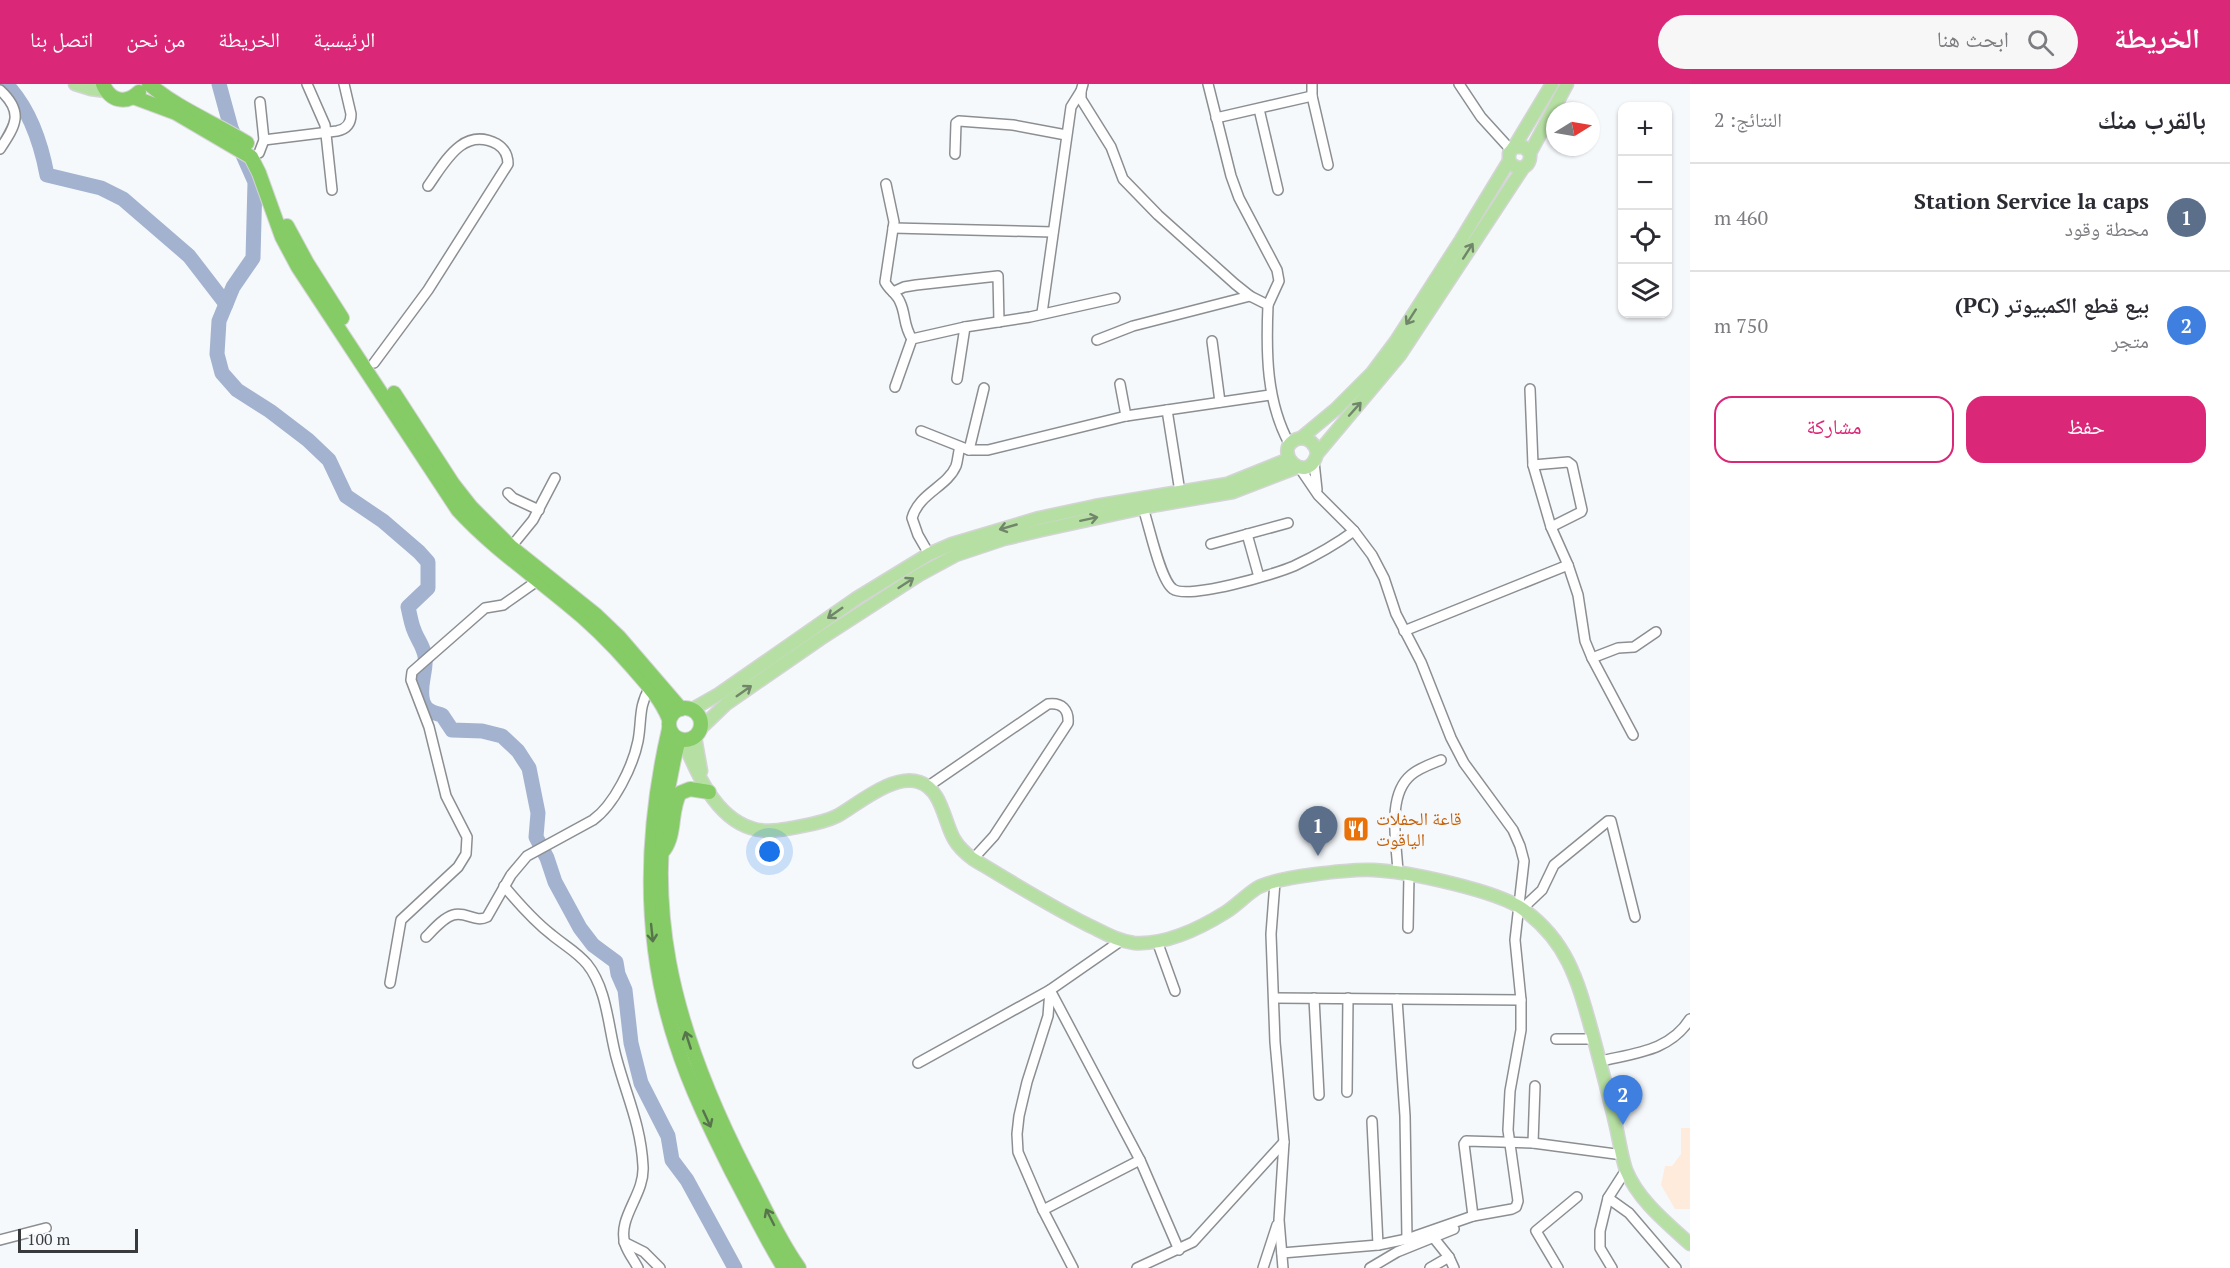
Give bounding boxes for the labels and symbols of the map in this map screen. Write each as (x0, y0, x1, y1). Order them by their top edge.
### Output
north arrow (1546, 102, 1600, 156)
one-way arrow (1462, 243, 1474, 260)
one-way arrow (1405, 308, 1417, 325)
one-way arrow (1348, 402, 1362, 417)
one-way arrow (1079, 513, 1098, 525)
one-way arrow (999, 521, 1018, 533)
one-way arrow (898, 577, 914, 589)
one-way arrow (828, 607, 844, 619)
one-way arrow (736, 685, 752, 697)
pin: 1 (1298, 806, 1338, 856)
place label: قاعة الحفلات الياقوت (1376, 806, 1462, 851)
restaurant icon: قاعة الحفلات الياقوت (1341, 814, 1371, 844)
your location (755, 837, 784, 866)
one-way arrow (647, 922, 658, 942)
one-way arrow (682, 1031, 693, 1050)
pin: 2 (1604, 1076, 1642, 1125)
one-way arrow (701, 1109, 713, 1127)
one-way arrow (763, 1209, 775, 1227)
scale bar (18, 1226, 138, 1254)

